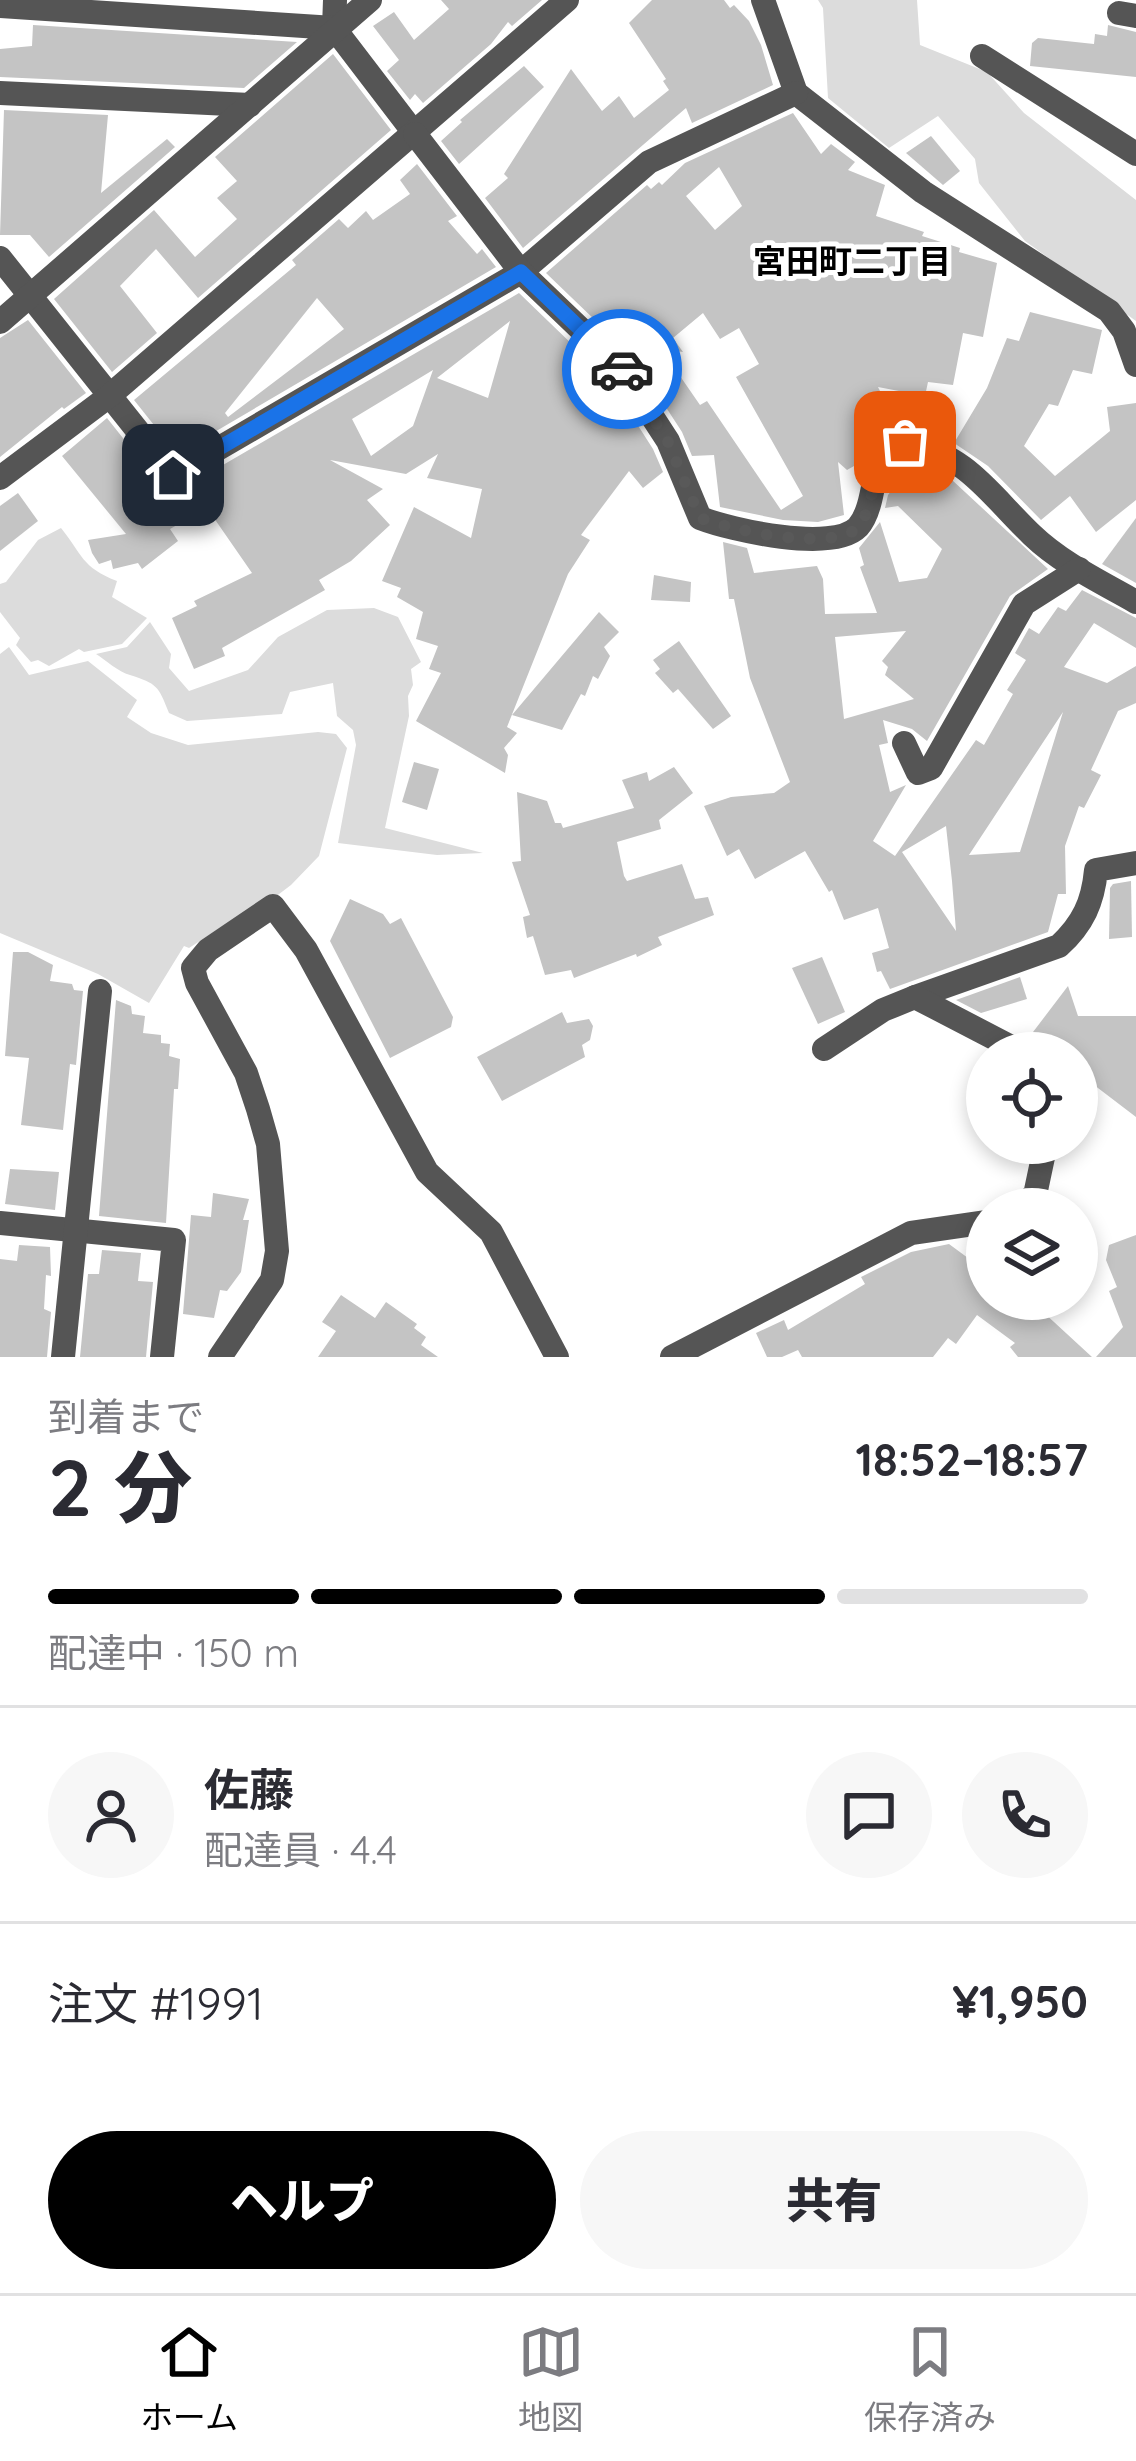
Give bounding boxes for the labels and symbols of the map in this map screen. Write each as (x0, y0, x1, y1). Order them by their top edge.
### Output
district label: 宮田町二丁目 (753, 240, 951, 281)
courier (562, 309, 682, 429)
pin (854, 391, 956, 493)
pin (122, 424, 224, 526)

